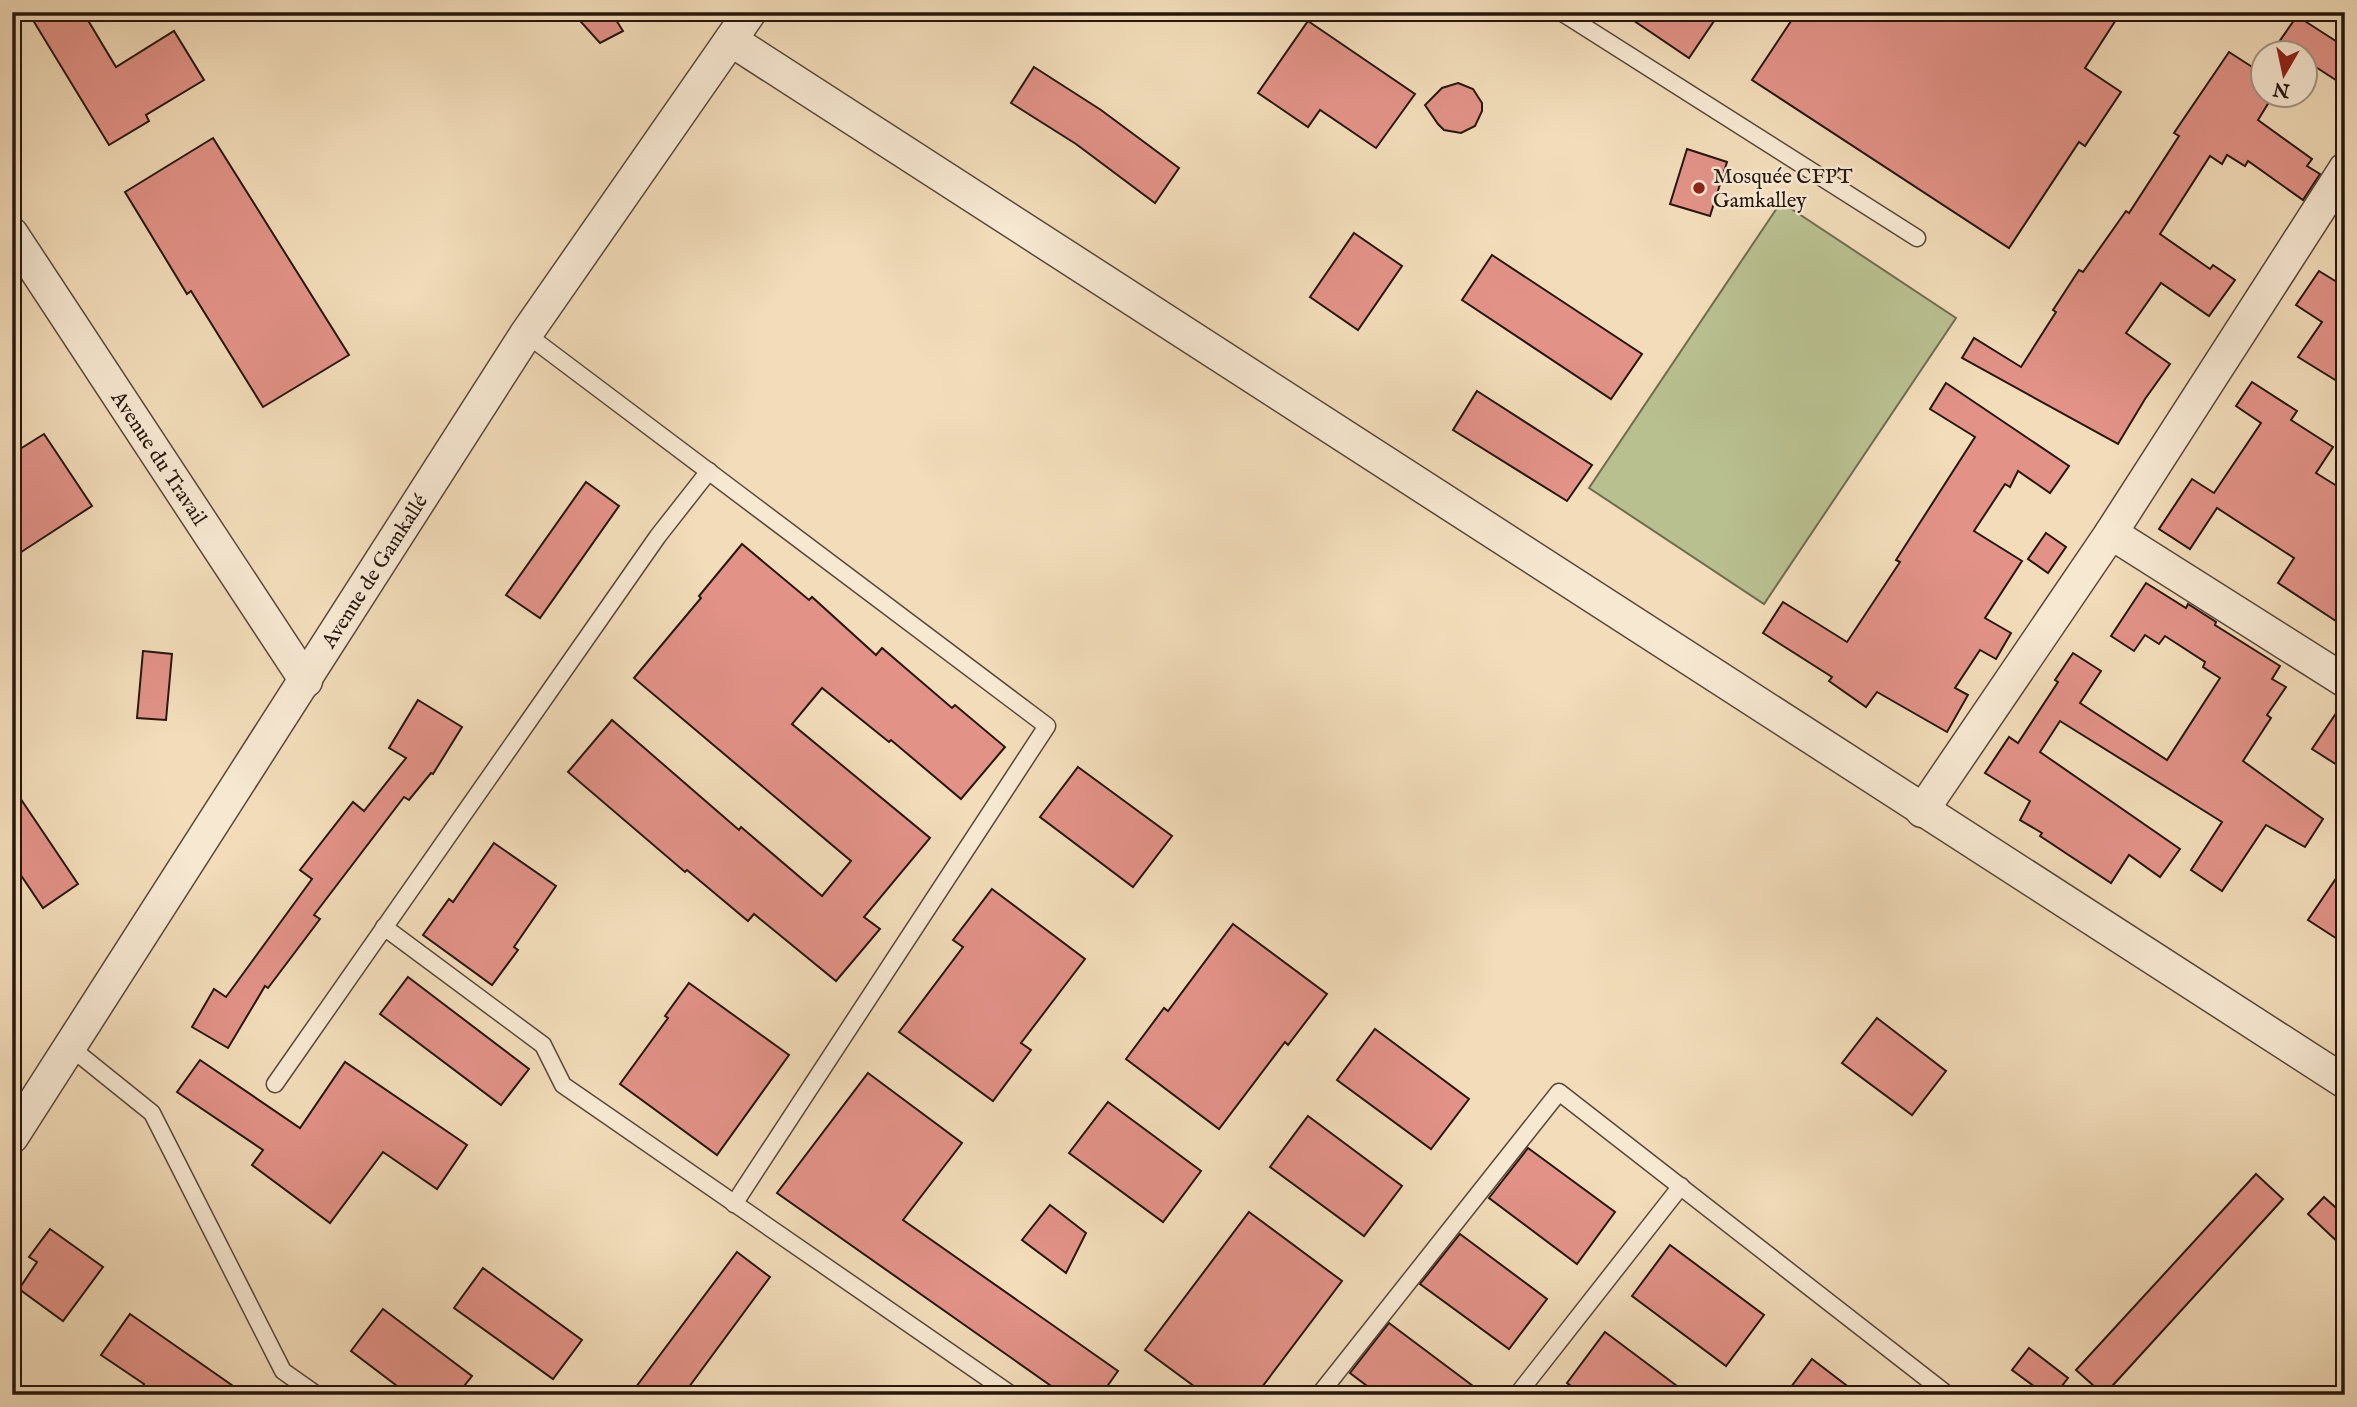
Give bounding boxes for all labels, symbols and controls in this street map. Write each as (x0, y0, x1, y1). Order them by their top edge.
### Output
north arrow (2248, 38, 2318, 108)
text: N (2271, 76, 2293, 102)
place label: Mosquée CFPT Gamkalley (1713, 164, 1853, 215)
marker: Mosquée CFPT Gamkalley (1691, 180, 1707, 196)
street label: Avenue du Travail (103, 386, 212, 531)
street label: Avenue de Gamkallé (316, 489, 435, 655)

